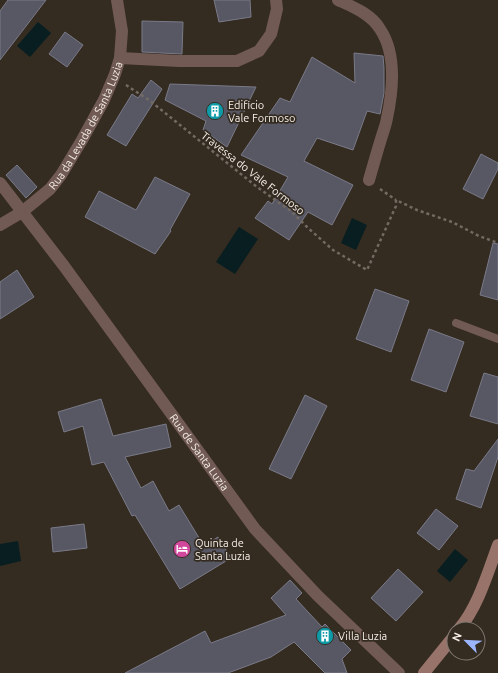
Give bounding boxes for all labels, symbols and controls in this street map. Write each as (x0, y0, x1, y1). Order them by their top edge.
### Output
street label: Rua da Levada de Santa Luzia (46, 60, 124, 192)
place label: Edificio Vale Formoso (228, 99, 295, 124)
building icon: Edificio Vale Formoso (205, 101, 225, 121)
street label: Travessa do Vale Formoso (199, 129, 307, 217)
street label: Rua de Santa Luzia (167, 412, 231, 493)
place label: Quinta de Santa Luzia (195, 537, 250, 562)
hotel icon: Quinta de Santa Luzia (172, 539, 192, 559)
north arrow (446, 621, 486, 661)
building icon: Villa Luzia (315, 626, 335, 646)
place label: Villa Luzia (338, 630, 387, 642)
text: N (450, 631, 464, 643)

